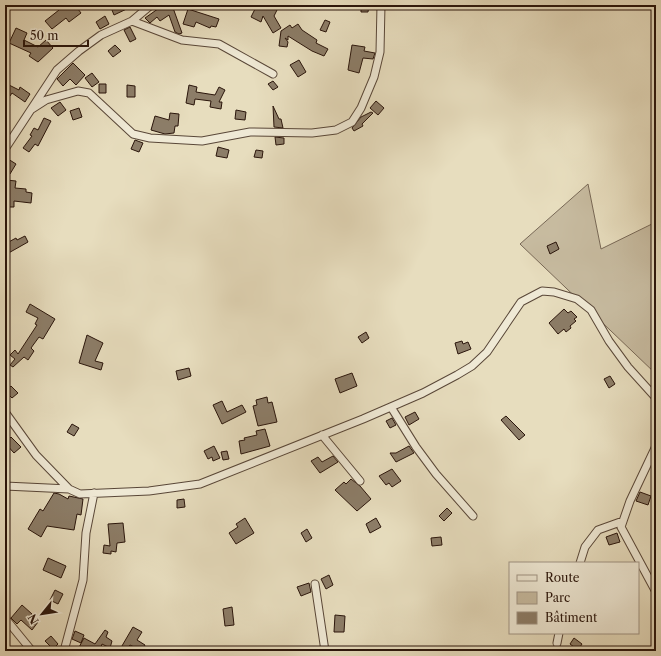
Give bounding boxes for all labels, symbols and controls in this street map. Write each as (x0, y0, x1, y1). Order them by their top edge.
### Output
scale bar (24, 22, 88, 48)
text: 50 m (30, 28, 59, 43)
legend (509, 562, 639, 634)
text: Route (545, 570, 580, 585)
text: Parc (545, 590, 570, 605)
north arrow (22, 594, 62, 634)
text: Bâtiment (545, 610, 598, 625)
text: N (25, 611, 42, 627)

